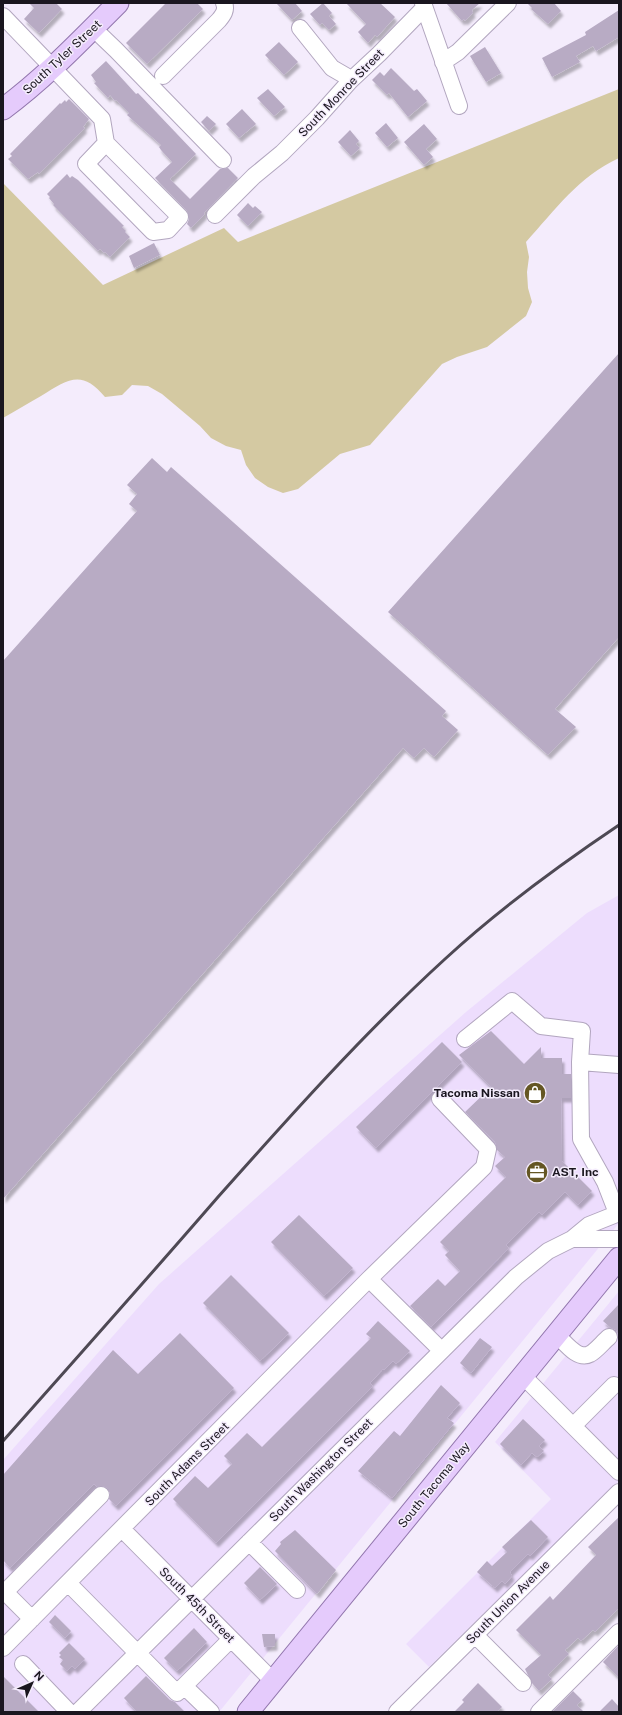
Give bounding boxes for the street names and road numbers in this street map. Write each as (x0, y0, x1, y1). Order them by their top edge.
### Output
street label: South Tyler Street (20, 17, 104, 97)
street label: South Monroe Street (295, 46, 387, 140)
street label: South Washington Street (266, 1415, 376, 1525)
street label: South Adams Street (142, 1419, 232, 1509)
street label: South Tacoma Way (395, 1439, 473, 1531)
street label: South Union Avenue (463, 1557, 553, 1647)
street label: South 45th Street (156, 1564, 238, 1646)

